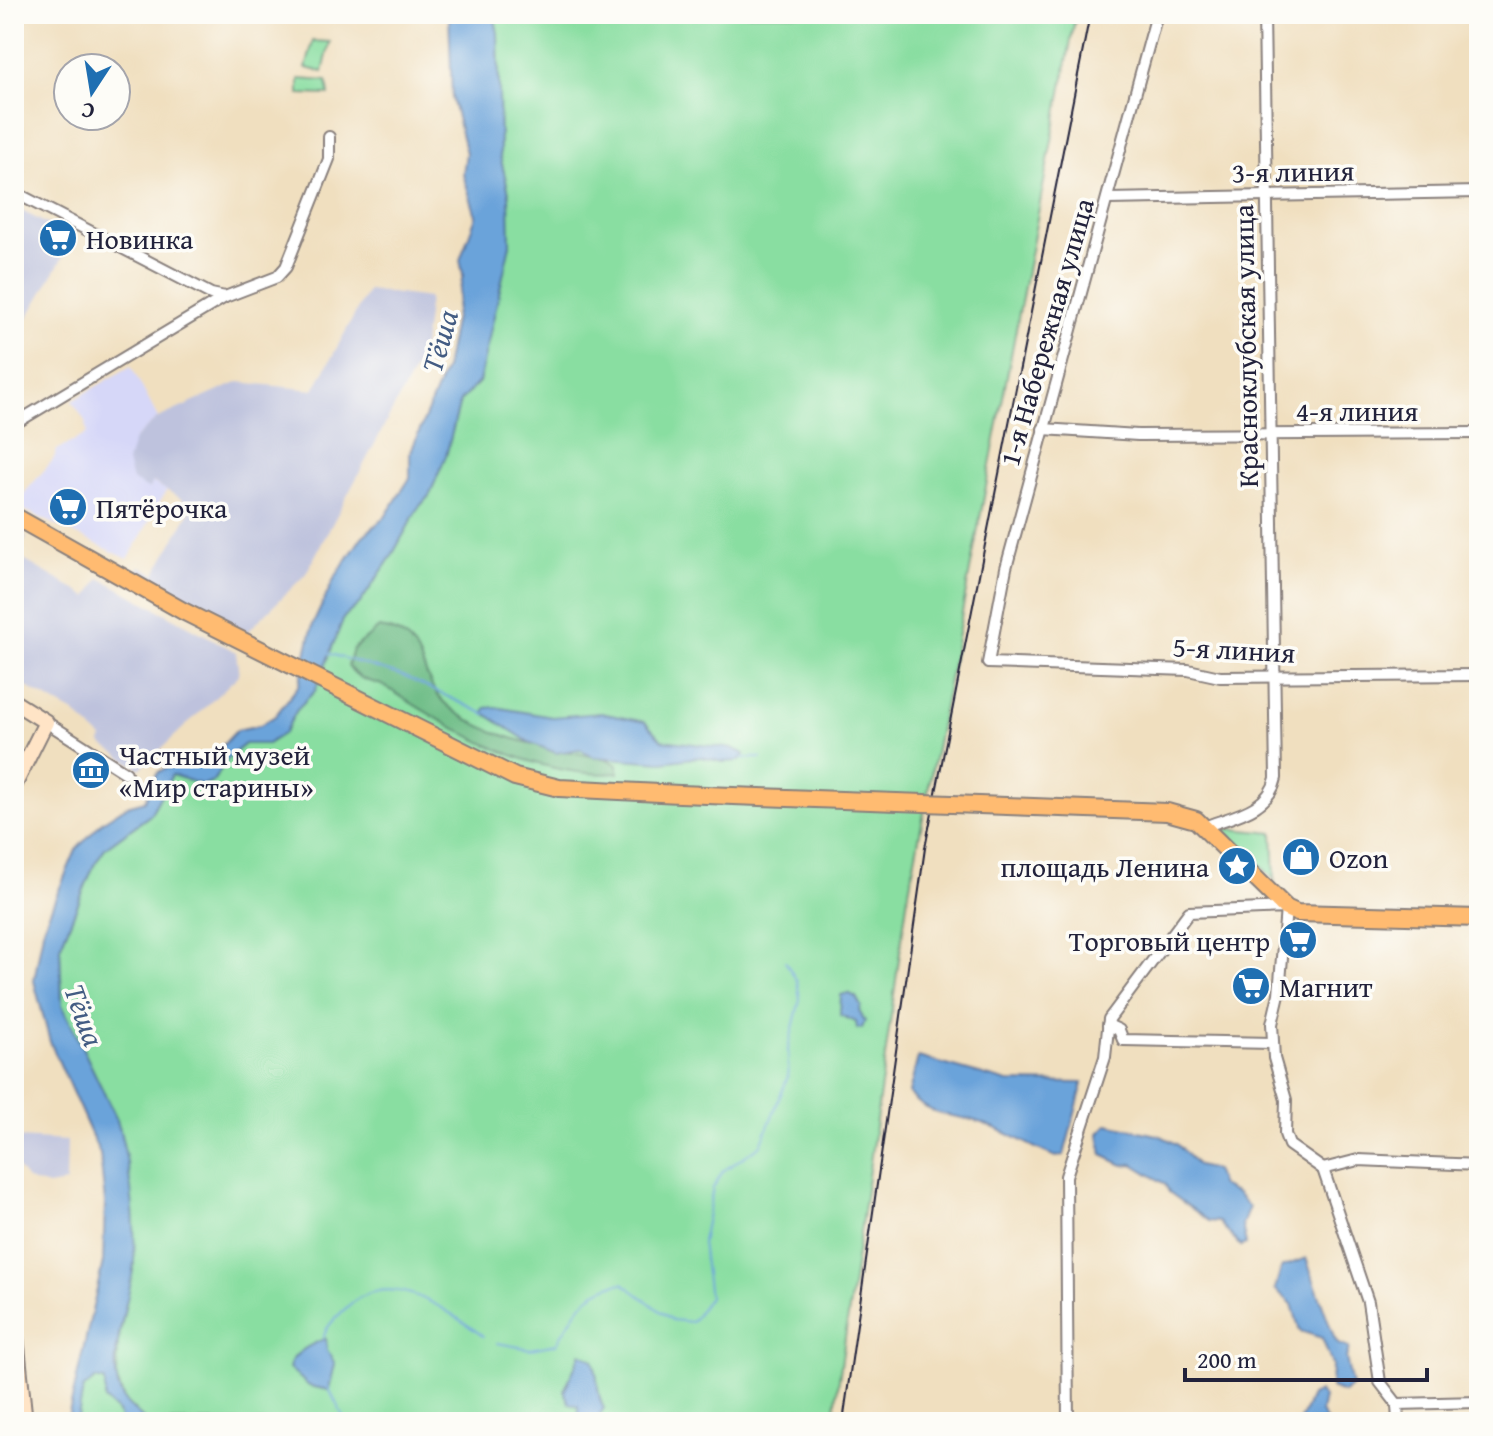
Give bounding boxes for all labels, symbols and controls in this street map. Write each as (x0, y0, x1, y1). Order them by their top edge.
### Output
north arrow (52, 52, 132, 132)
text: С (78, 95, 97, 129)
street label: 3-я линия (1231, 149, 1355, 193)
street label: 1-я Набережная улица (988, 193, 1104, 471)
street label: Красноклубская улица (1222, 203, 1268, 488)
supermarket icon: Новинка (37, 217, 79, 259)
place label: Новинка (86, 218, 194, 259)
water label: Тёша (409, 304, 469, 378)
street label: 4-я линия (1296, 390, 1418, 431)
supermarket icon: Пятёрочка (47, 486, 89, 528)
place label: Пятёрочка (96, 487, 228, 528)
street label: 5-я линия (1172, 625, 1296, 673)
place label: Частный музей «Мир старины» (119, 734, 314, 807)
museum icon: Частный музей «Мир старины» (70, 749, 112, 791)
shop icon: Ozon (1280, 836, 1322, 878)
place label: Ozon (1329, 837, 1389, 878)
place icon: площадь Ленина (1216, 845, 1258, 887)
place label: площадь Ленина (1001, 846, 1210, 887)
supermarket icon: Торговый центр (1277, 919, 1319, 961)
place label: Торговый центр (1069, 920, 1270, 961)
supermarket icon: Магнит (1230, 965, 1272, 1007)
place label: Магнит (1279, 966, 1373, 1007)
water label: Тёша (53, 978, 117, 1053)
scale bar (1185, 1332, 1427, 1382)
text: 200 m (1197, 1342, 1257, 1377)

